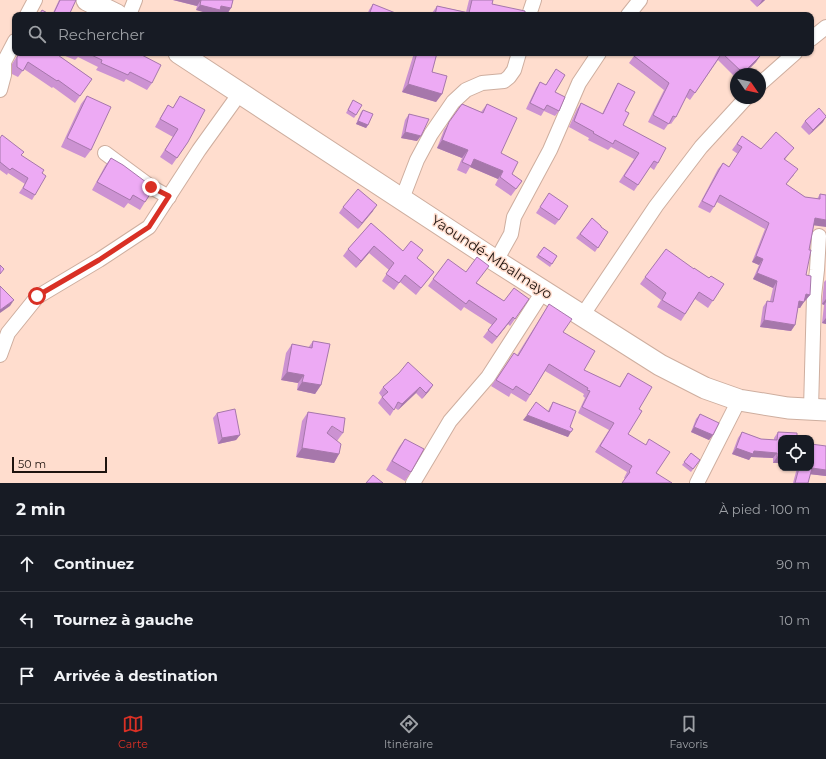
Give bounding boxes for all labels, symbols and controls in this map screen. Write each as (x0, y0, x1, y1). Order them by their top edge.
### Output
search box (12, 12, 814, 56)
icon: search (26, 23, 48, 45)
text: Rechercher (58, 25, 145, 44)
north arrow (730, 68, 766, 104)
route end (142, 178, 160, 196)
street label: Yaoundé-Mbalmayo (428, 211, 556, 303)
route start (28, 287, 46, 305)
map controls (778, 435, 814, 471)
button: locate (778, 435, 814, 471)
scale bar (12, 455, 107, 474)
text: 50 m (18, 457, 46, 471)
text: 2 min (16, 499, 66, 519)
text: À pied · 100 m (719, 501, 810, 517)
icon: ahead (16, 553, 38, 575)
text: Continuez (54, 554, 134, 573)
text: 90 m (776, 556, 810, 572)
icon: left (16, 609, 38, 631)
text: Tournez à gauche (54, 610, 193, 629)
text: 10 m (780, 612, 810, 628)
icon: arrive (16, 665, 38, 687)
text: Arrivée à destination (54, 666, 218, 685)
tab: Carte (118, 713, 148, 751)
tab: Itinéraire (384, 713, 433, 751)
tab: Favoris (669, 713, 708, 751)

